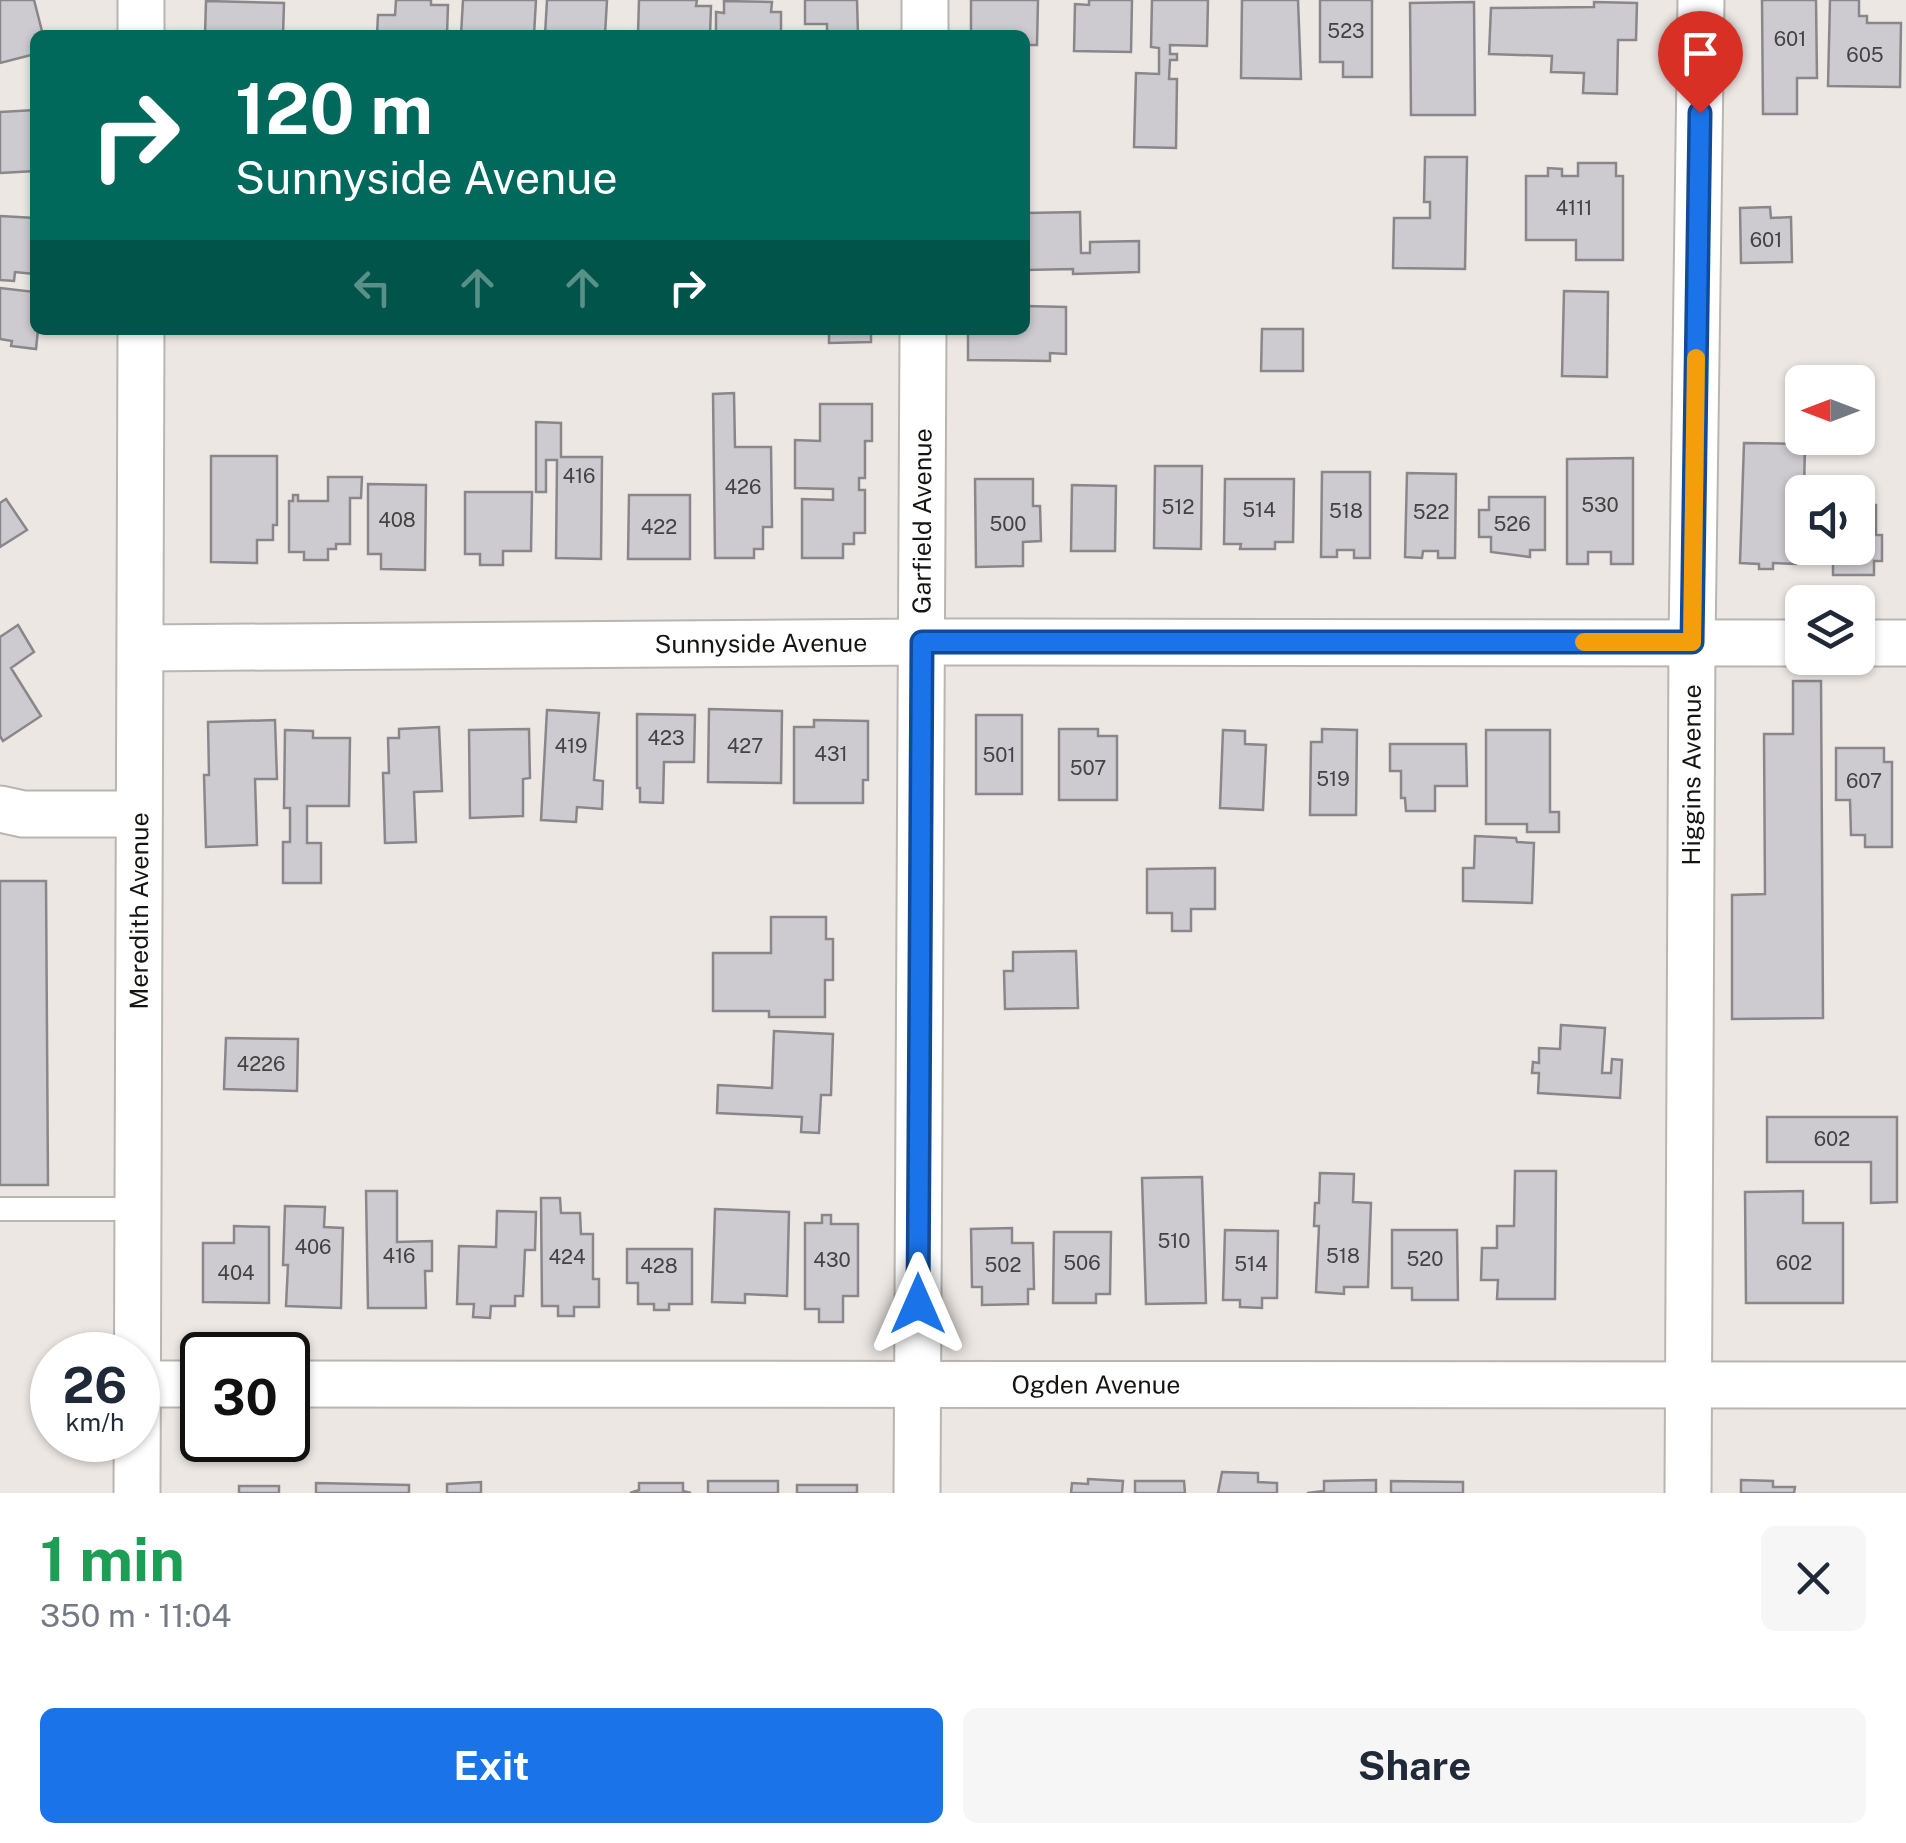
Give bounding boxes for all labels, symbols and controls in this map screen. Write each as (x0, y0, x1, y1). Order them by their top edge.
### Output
pin (1658, 11, 1743, 114)
house number: 523 (1327, 19, 1365, 43)
icon: arrive (1673, 26, 1728, 81)
house number: 601 (1774, 27, 1806, 51)
house number: 605 (1846, 43, 1884, 67)
text: 120 m (235, 67, 433, 150)
icon: right (70, 70, 200, 200)
text: Sunnyside Avenue (235, 151, 618, 204)
house number: 4111 (1556, 196, 1593, 220)
house number: 601 (1750, 228, 1782, 252)
icon: left (345, 260, 400, 315)
icon: ahead (450, 260, 505, 315)
icon: ahead (555, 260, 610, 315)
icon: right (660, 260, 715, 315)
north arrow (1785, 365, 1875, 455)
map controls (1785, 365, 1875, 675)
street label: Garfield Avenue (907, 428, 937, 614)
house number: 416 (562, 464, 596, 488)
house number: 426 (725, 475, 761, 499)
button: sound (1785, 475, 1875, 565)
house number: 530 (1581, 493, 1619, 517)
house number: 512 (1162, 495, 1194, 519)
house number: 514 (1242, 498, 1276, 522)
house number: 518 (1329, 499, 1363, 523)
house number: 522 (1413, 500, 1449, 524)
house number: 408 (378, 508, 416, 532)
house number: 500 (989, 512, 1027, 536)
house number: 526 (1493, 512, 1531, 536)
house number: 422 (641, 515, 677, 539)
button: layers (1785, 585, 1875, 675)
street label: Sunnyside Avenue (654, 627, 867, 659)
street label: Higgins Avenue (1676, 684, 1707, 866)
house number: 423 (647, 726, 685, 750)
house number: 419 (554, 734, 588, 758)
house number: 427 (727, 734, 763, 758)
house number: 431 (814, 742, 848, 766)
house number: 501 (982, 743, 1016, 767)
house number: 507 (1070, 756, 1106, 780)
house number: 519 (1316, 767, 1350, 791)
house number: 607 (1846, 769, 1882, 793)
street label: Meredith Avenue (124, 812, 154, 1010)
house number: 4226 (237, 1052, 285, 1076)
house number: 602 (1814, 1127, 1850, 1151)
house number: 510 (1157, 1229, 1191, 1253)
house number: 406 (294, 1235, 332, 1259)
house number: 416 (382, 1244, 416, 1268)
house number: 518 (1326, 1244, 1360, 1268)
house number: 424 (548, 1245, 586, 1269)
house number: 520 (1407, 1247, 1443, 1271)
house number: 430 (813, 1248, 851, 1272)
house number: 506 (1063, 1251, 1101, 1275)
house number: 602 (1776, 1251, 1812, 1275)
position arrow (866, 1252, 970, 1356)
house number: 514 (1234, 1252, 1268, 1276)
house number: 502 (985, 1253, 1021, 1277)
house number: 428 (640, 1254, 678, 1278)
house number: 404 (217, 1261, 255, 1285)
speed limit sign: 30 (180, 1332, 310, 1462)
text: 26 (63, 1355, 127, 1414)
street label: Ogden Avenue (1012, 1369, 1180, 1400)
text: km/h (66, 1407, 124, 1437)
text: 1 min (40, 1524, 185, 1595)
button: close (1761, 1526, 1866, 1631)
text: 350 m · 11:04 (40, 1597, 231, 1634)
button: Exit (40, 1708, 943, 1823)
button: Share (963, 1708, 1866, 1823)

